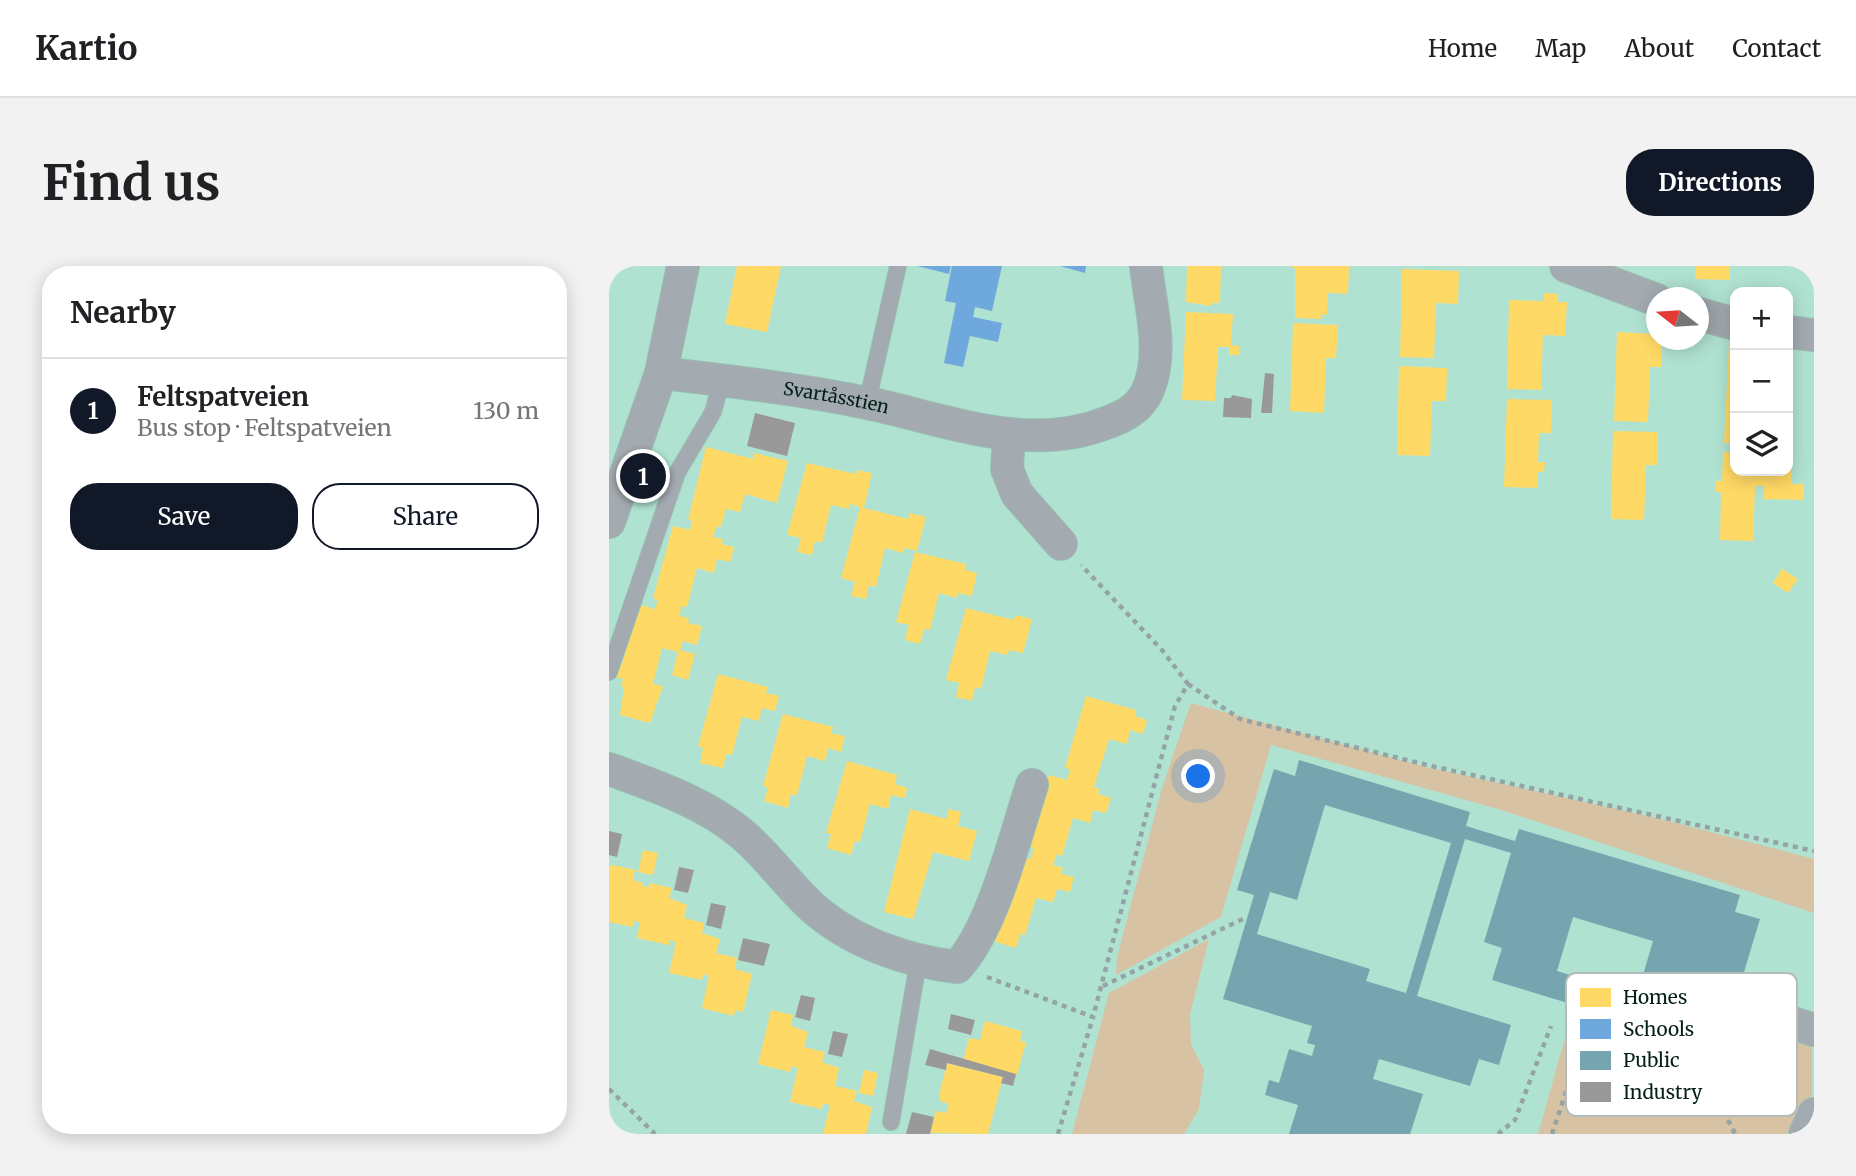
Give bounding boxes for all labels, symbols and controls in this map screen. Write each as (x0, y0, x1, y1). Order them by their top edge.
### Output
text: Kartio (35, 28, 138, 69)
text: Home (1428, 33, 1497, 64)
text: Map (1535, 33, 1586, 64)
text: About (1624, 33, 1694, 64)
text: Contact (1732, 33, 1821, 64)
button: Directions (1626, 149, 1814, 216)
text: Find us (42, 152, 220, 213)
north arrow (1646, 287, 1709, 350)
map controls (1730, 287, 1793, 476)
button: + (1730, 287, 1793, 350)
text: Nearby (70, 293, 176, 331)
button: − (1730, 350, 1793, 413)
street label: Svartåsstien (782, 377, 891, 419)
text: Feltspatveien (137, 380, 309, 413)
text: 1 (88, 396, 98, 425)
text: 130 m (473, 396, 539, 425)
text: Bus stop · Feltspatveien (137, 413, 392, 442)
button: layers (1730, 413, 1793, 476)
pin: 1 (620, 450, 666, 502)
button: Save (70, 483, 298, 550)
button: Share (312, 483, 539, 550)
your location (1181, 759, 1215, 793)
legend (1566, 973, 1797, 1116)
text: Homes (1623, 985, 1687, 1009)
text: Schools (1623, 1017, 1694, 1041)
text: Public (1623, 1048, 1680, 1072)
text: Industry (1623, 1080, 1702, 1104)

